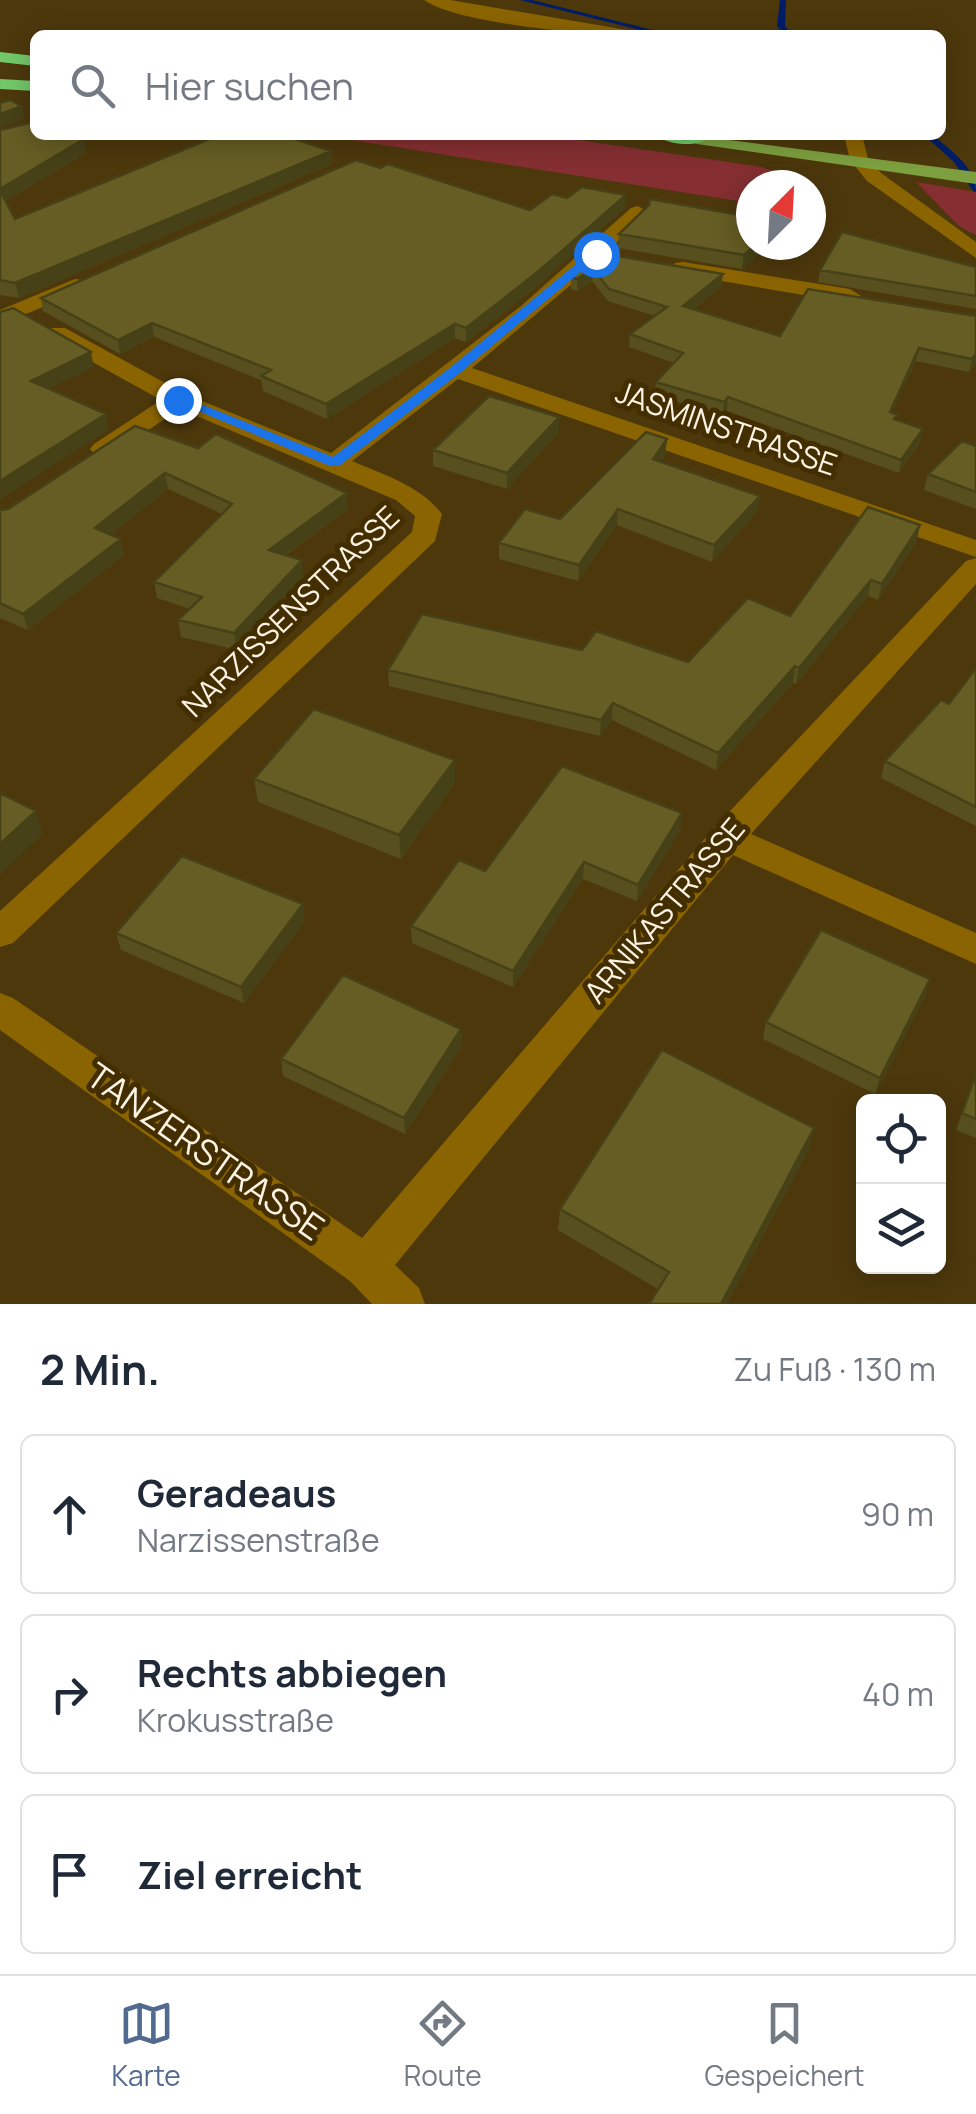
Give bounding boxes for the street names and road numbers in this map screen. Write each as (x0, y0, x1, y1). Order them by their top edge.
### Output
street label: JASMINSTRASSE (611, 371, 842, 485)
street label: NARZISSENSTRASSE (172, 496, 408, 725)
street label: ARNIKASTRASSE (574, 809, 753, 1011)
street label: TANZERSTRASSE (77, 1051, 334, 1251)

